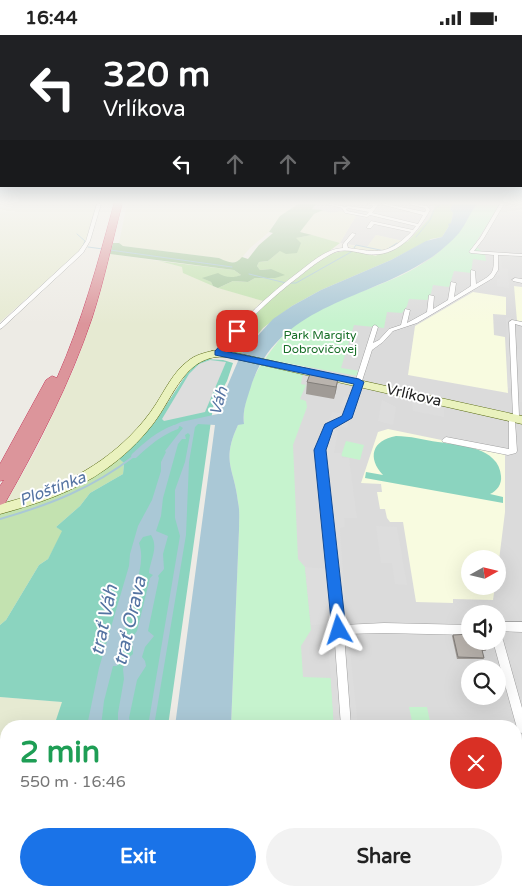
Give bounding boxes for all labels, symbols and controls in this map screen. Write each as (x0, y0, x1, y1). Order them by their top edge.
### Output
text: 16:44 (25, 7, 78, 29)
text: 320 m (103, 54, 210, 96)
icon: left (20, 55, 85, 120)
text: Vrlíkova (103, 96, 186, 122)
icon: left (168, 150, 196, 178)
icon: ahead (221, 150, 249, 178)
icon: ahead (274, 150, 302, 178)
icon: right (327, 150, 355, 178)
pin (216, 310, 258, 352)
icon: arrive (223, 317, 251, 345)
park label: Park Margity Dobrovičovej (283, 328, 357, 356)
street label: Vrlíkova (385, 380, 443, 410)
water label: Váh (205, 383, 233, 418)
water label: Ploštínka (16, 467, 89, 511)
north arrow (461, 550, 506, 595)
map controls (461, 550, 506, 705)
water label: trať Orava (109, 573, 151, 668)
water label: trať Váh (86, 582, 122, 658)
position arrow (312, 603, 364, 655)
button: sound (461, 605, 506, 650)
button: search (461, 660, 506, 705)
text: 2 min (20, 734, 100, 771)
button: close (450, 737, 502, 789)
text: 550 m · 16:46 (20, 772, 126, 792)
button: Exit (20, 828, 256, 886)
button: Share (266, 828, 502, 886)

